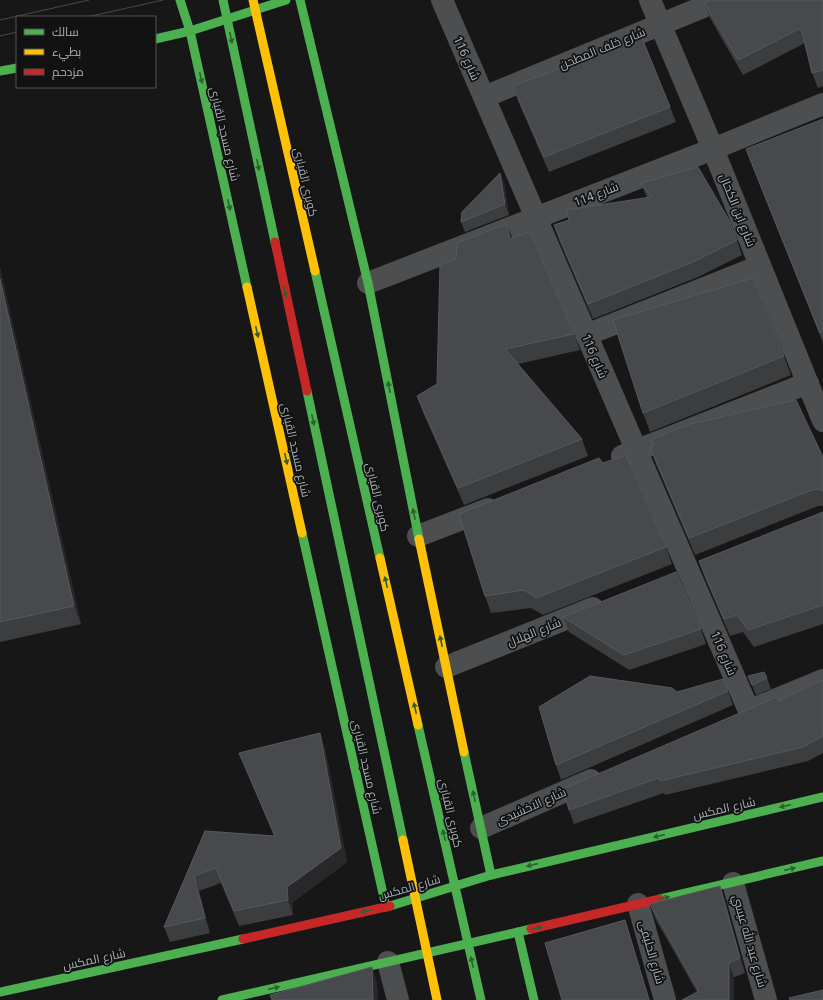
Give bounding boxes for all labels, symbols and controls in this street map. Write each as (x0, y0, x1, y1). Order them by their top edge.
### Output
legend (16, 16, 156, 88)
text: سالك (52, 23, 79, 40)
street label: شارع خلف المطحن (556, 23, 648, 73)
one-way arrow (229, 32, 235, 44)
street label: شارع 116 (450, 33, 484, 83)
text: بطيء (52, 43, 81, 62)
text: مزدحم (52, 63, 84, 80)
one-way arrow (198, 72, 204, 85)
street label: شارع مسجد القبارى (206, 85, 244, 183)
street label: كوبرى القبارى (290, 146, 322, 218)
one-way arrow (256, 159, 262, 171)
street label: شارع ابن الكحال (716, 171, 760, 249)
street label: شارع 114 (571, 178, 621, 210)
one-way arrow (226, 199, 232, 211)
one-way arrow (283, 286, 289, 299)
one-way arrow (255, 326, 261, 338)
street label: شارع 116 (578, 331, 612, 381)
one-way arrow (385, 381, 391, 393)
street label: شارع مسجد القبارى (277, 401, 315, 499)
one-way arrow (310, 413, 316, 426)
one-way arrow (283, 453, 289, 465)
street label: كوبرى القبارى (362, 461, 394, 533)
one-way arrow (411, 508, 417, 520)
one-way arrow (382, 575, 388, 588)
street label: شارع الهلال (504, 613, 564, 651)
street label: شارع 116 (707, 628, 741, 678)
one-way arrow (437, 635, 443, 648)
one-way arrow (411, 702, 417, 715)
street label: شارع مسجد القبارى (348, 718, 386, 816)
street label: كوبرى القبارى (435, 777, 467, 849)
street label: شارع الاخشيدى (493, 783, 569, 829)
one-way arrow (471, 790, 477, 802)
street label: شارع المكس (691, 793, 757, 823)
one-way arrow (779, 803, 791, 809)
one-way arrow (440, 829, 446, 841)
one-way arrow (652, 833, 665, 839)
one-way arrow (526, 863, 538, 869)
one-way arrow (784, 866, 796, 872)
street label: شارع المكس (376, 870, 442, 904)
street label: شارع عبد الله عيسي (727, 893, 771, 990)
one-way arrow (657, 895, 670, 901)
one-way arrow (360, 909, 372, 915)
street label: شارع الحليفى (635, 918, 669, 986)
one-way arrow (531, 924, 543, 930)
street label: شارع المكس (61, 944, 127, 974)
one-way arrow (469, 956, 475, 968)
one-way arrow (268, 985, 280, 991)

